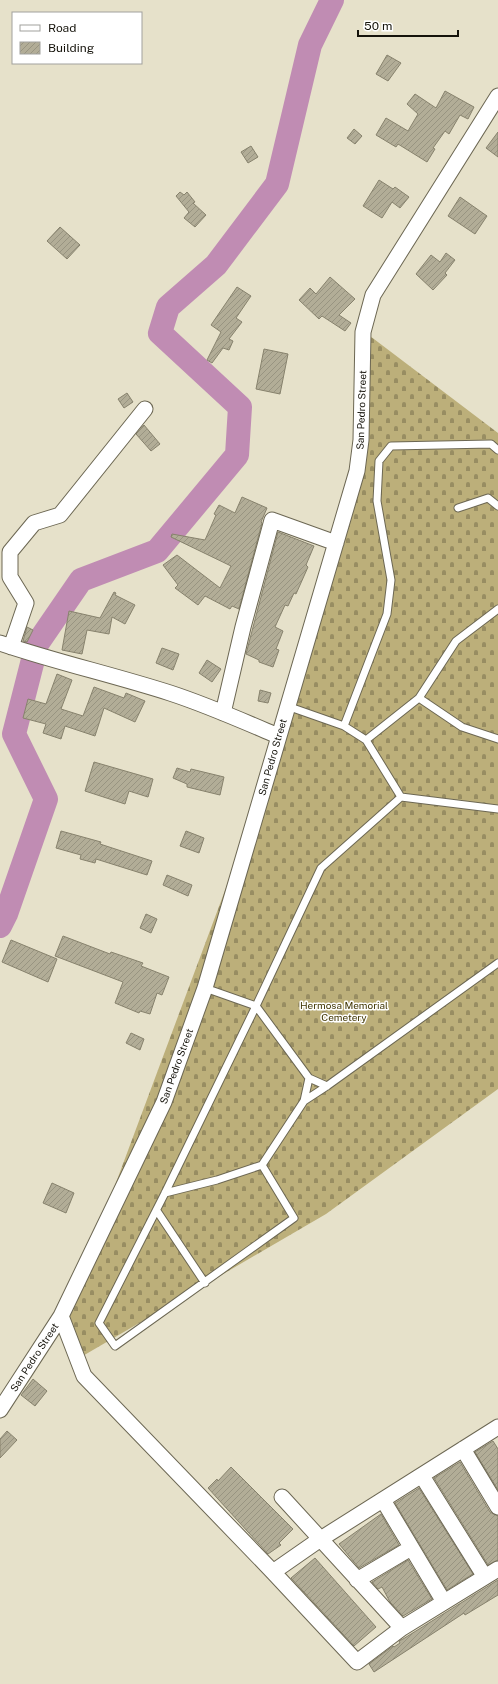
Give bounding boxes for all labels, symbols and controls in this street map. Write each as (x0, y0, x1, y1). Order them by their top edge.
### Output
legend (12, 12, 142, 64)
scale bar (358, 12, 458, 38)
text: 50 m (364, 19, 392, 33)
text: Road (48, 21, 76, 35)
text: Building (48, 41, 94, 55)
street label: San Pedro Street (354, 370, 368, 450)
street label: San Pedro Street (255, 717, 289, 797)
park label: Hermosa Memorial Cemetery (300, 999, 388, 1023)
street label: San Pedro Street (157, 1027, 195, 1105)
street label: San Pedro Street (7, 1320, 61, 1394)

